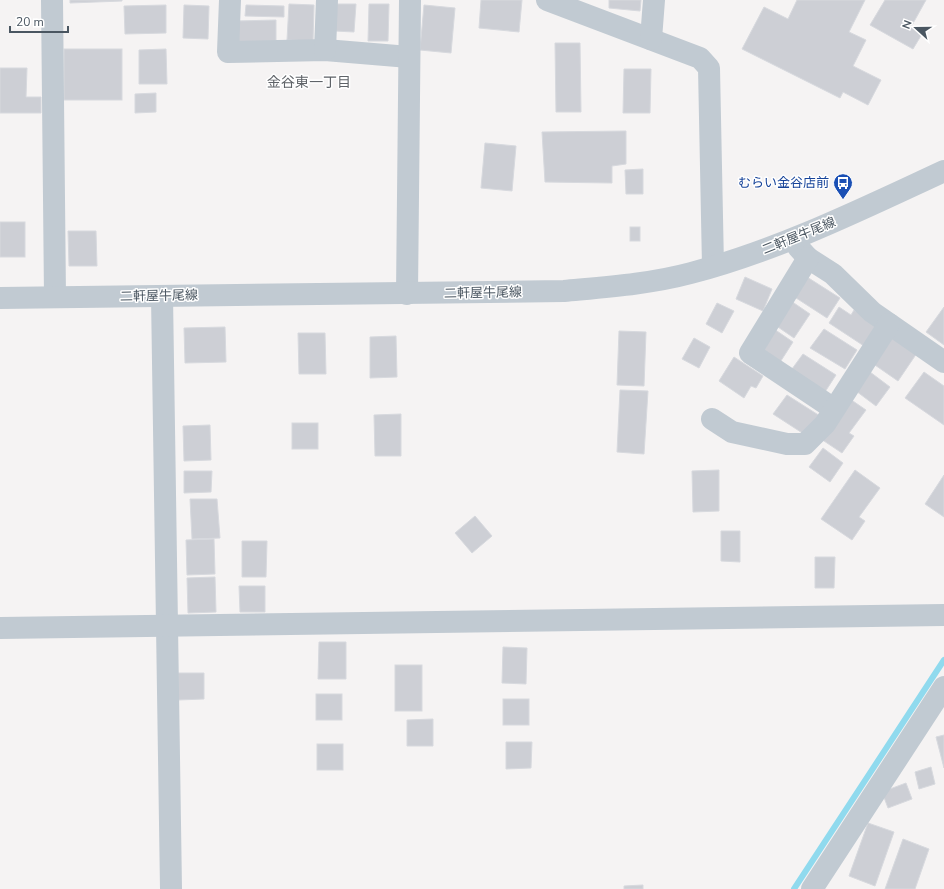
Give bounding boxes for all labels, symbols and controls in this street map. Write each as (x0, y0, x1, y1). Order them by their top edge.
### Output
scale bar (10, 8, 68, 34)
north arrow (896, 8, 936, 48)
text: 20 m (16, 14, 44, 30)
text: N (899, 18, 916, 31)
district label: 金谷東一丁目 (267, 73, 351, 92)
bus stop icon: むらい金谷店前 (832, 172, 854, 200)
place label: むらい金谷店前 (738, 174, 829, 192)
street label: 二軒屋牛尾線 (759, 213, 839, 259)
street label: 二軒屋牛尾線 (444, 283, 522, 303)
street label: 二軒屋牛尾線 (120, 286, 198, 306)

